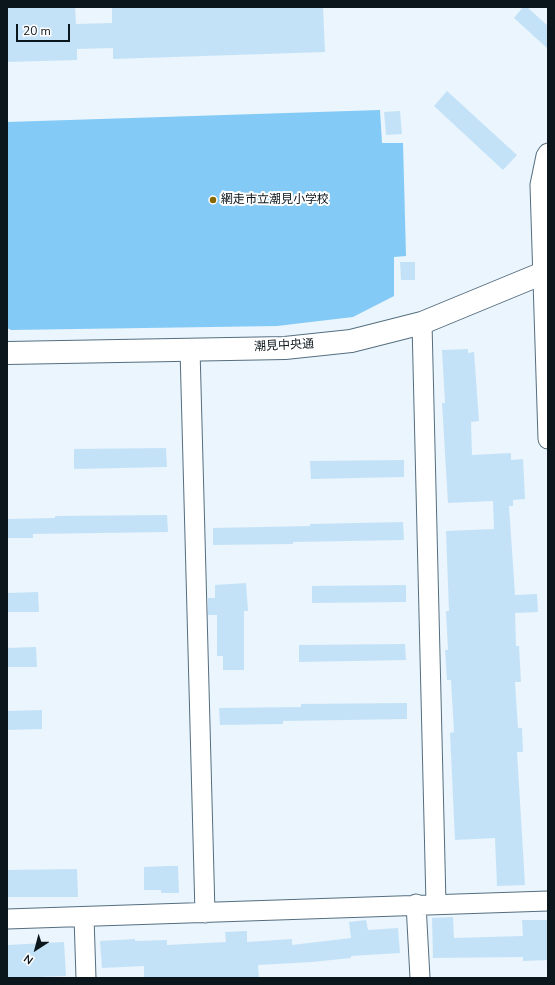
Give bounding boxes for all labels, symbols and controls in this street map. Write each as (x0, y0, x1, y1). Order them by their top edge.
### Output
scale bar (18, 16, 72, 42)
text: 20 m (23, 23, 51, 39)
place label: 網走市立潮見小学校 (221, 193, 329, 207)
marker: 網走市立潮見小学校 (208, 195, 218, 205)
street label: 潮見中央通 (254, 337, 314, 355)
north arrow (16, 929, 56, 969)
text: N (21, 951, 36, 968)

